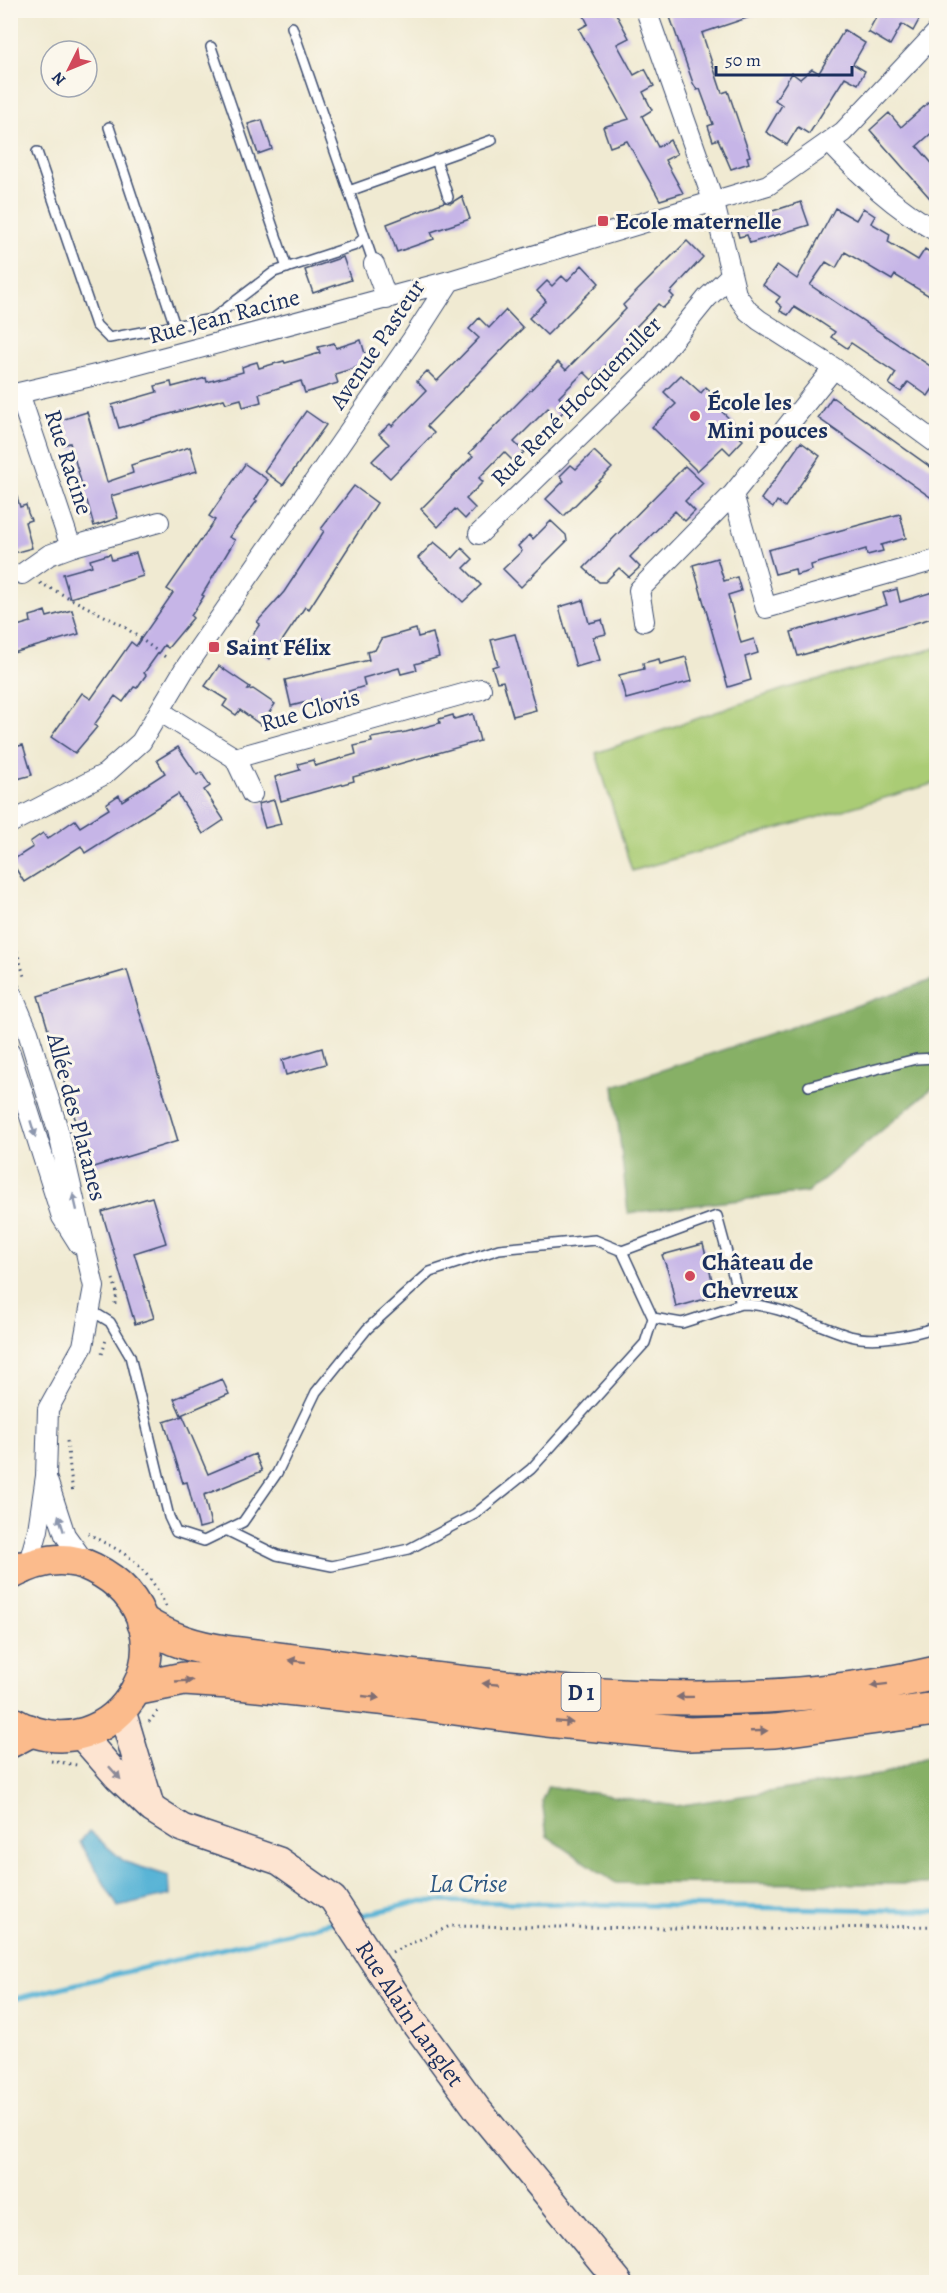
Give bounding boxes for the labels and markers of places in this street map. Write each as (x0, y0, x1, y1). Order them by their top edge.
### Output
place label: Ecole maternelle (615, 205, 782, 237)
marker: Ecole maternelle (596, 214, 610, 228)
place label: École les Mini pouces (707, 386, 828, 446)
marker: École les Mini pouces (688, 409, 702, 423)
place label: Saint Félix (226, 631, 331, 663)
marker: Saint Félix (207, 640, 221, 654)
place label: Château de Chevreux (702, 1246, 813, 1306)
marker: Château de Chevreux (683, 1269, 697, 1283)

